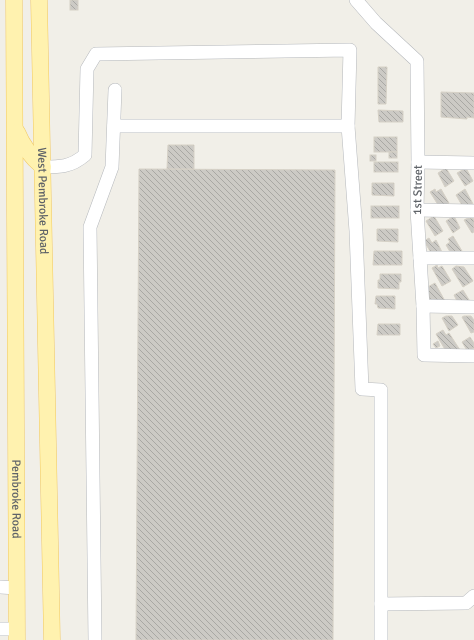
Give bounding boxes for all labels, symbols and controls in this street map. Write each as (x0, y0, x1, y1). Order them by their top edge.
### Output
street label: West Pembroke Road (34, 147, 52, 255)
street label: 1st Street (410, 165, 426, 215)
street label: Pembroke Road (9, 459, 24, 539)

